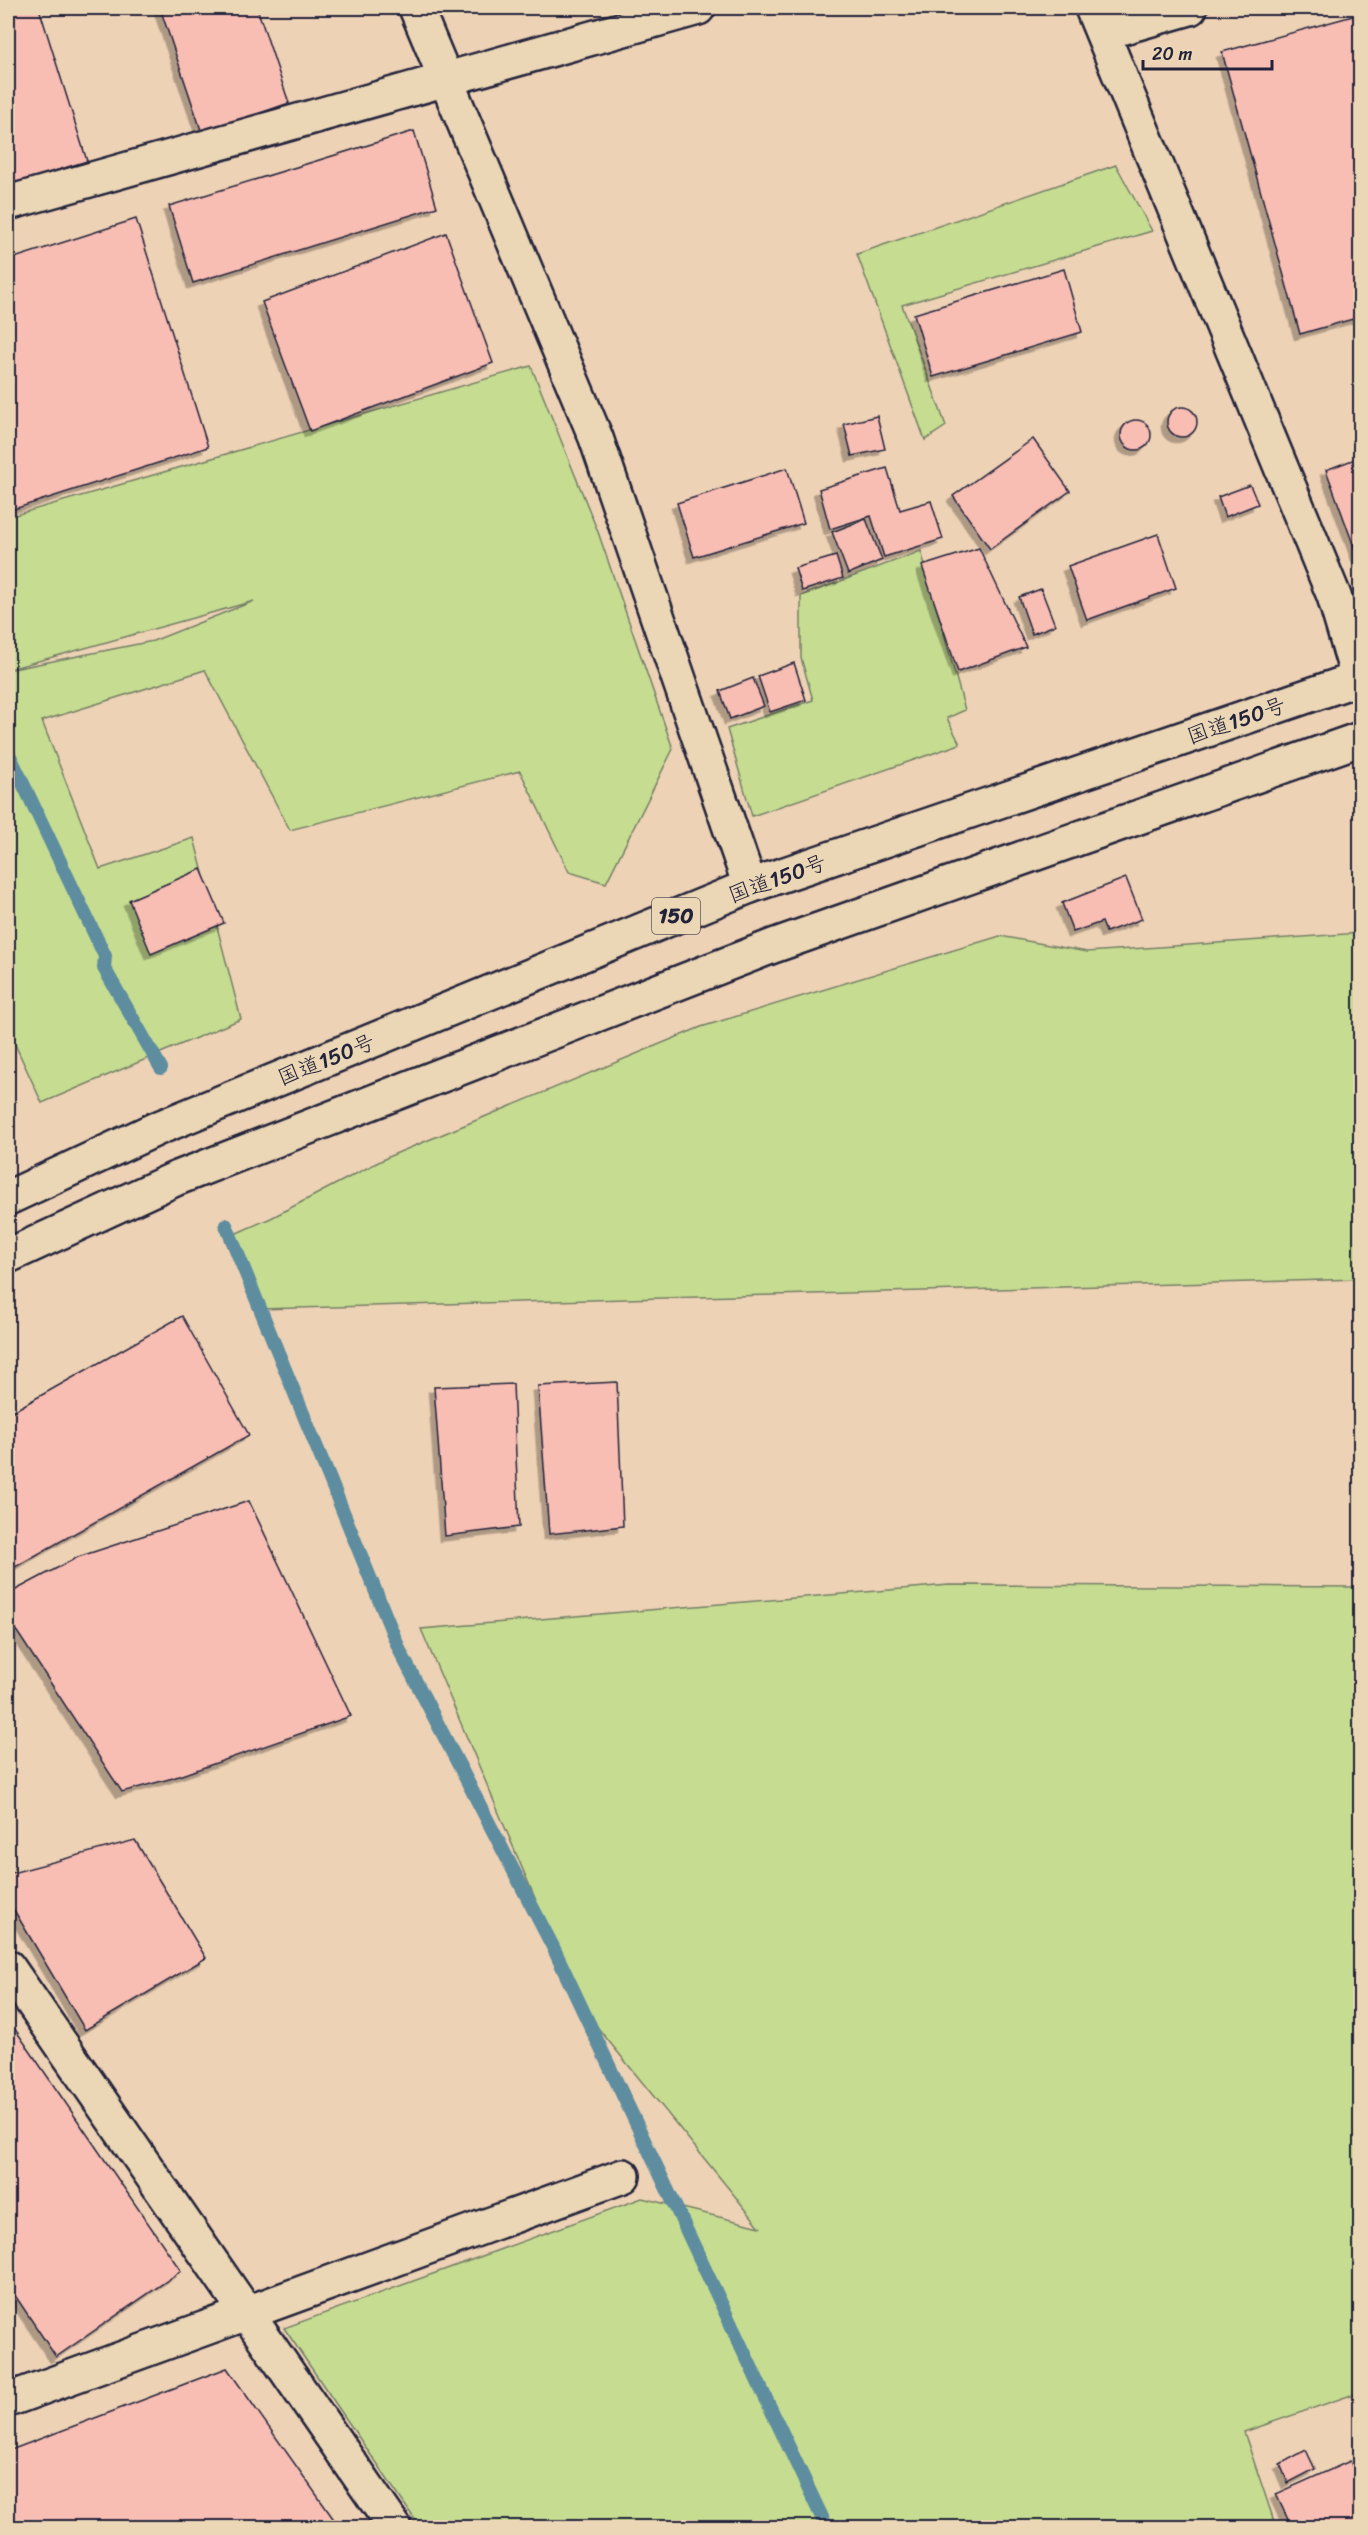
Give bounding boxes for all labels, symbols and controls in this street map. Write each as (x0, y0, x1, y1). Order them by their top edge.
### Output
scale bar (1143, 33, 1272, 71)
text: 20 m (1152, 38, 1192, 70)
street label: 国道150号 (1181, 685, 1291, 756)
street label: 国道150号 (722, 843, 832, 914)
road number: 150 (652, 898, 700, 934)
street label: 国道150号 (271, 1022, 381, 1097)

